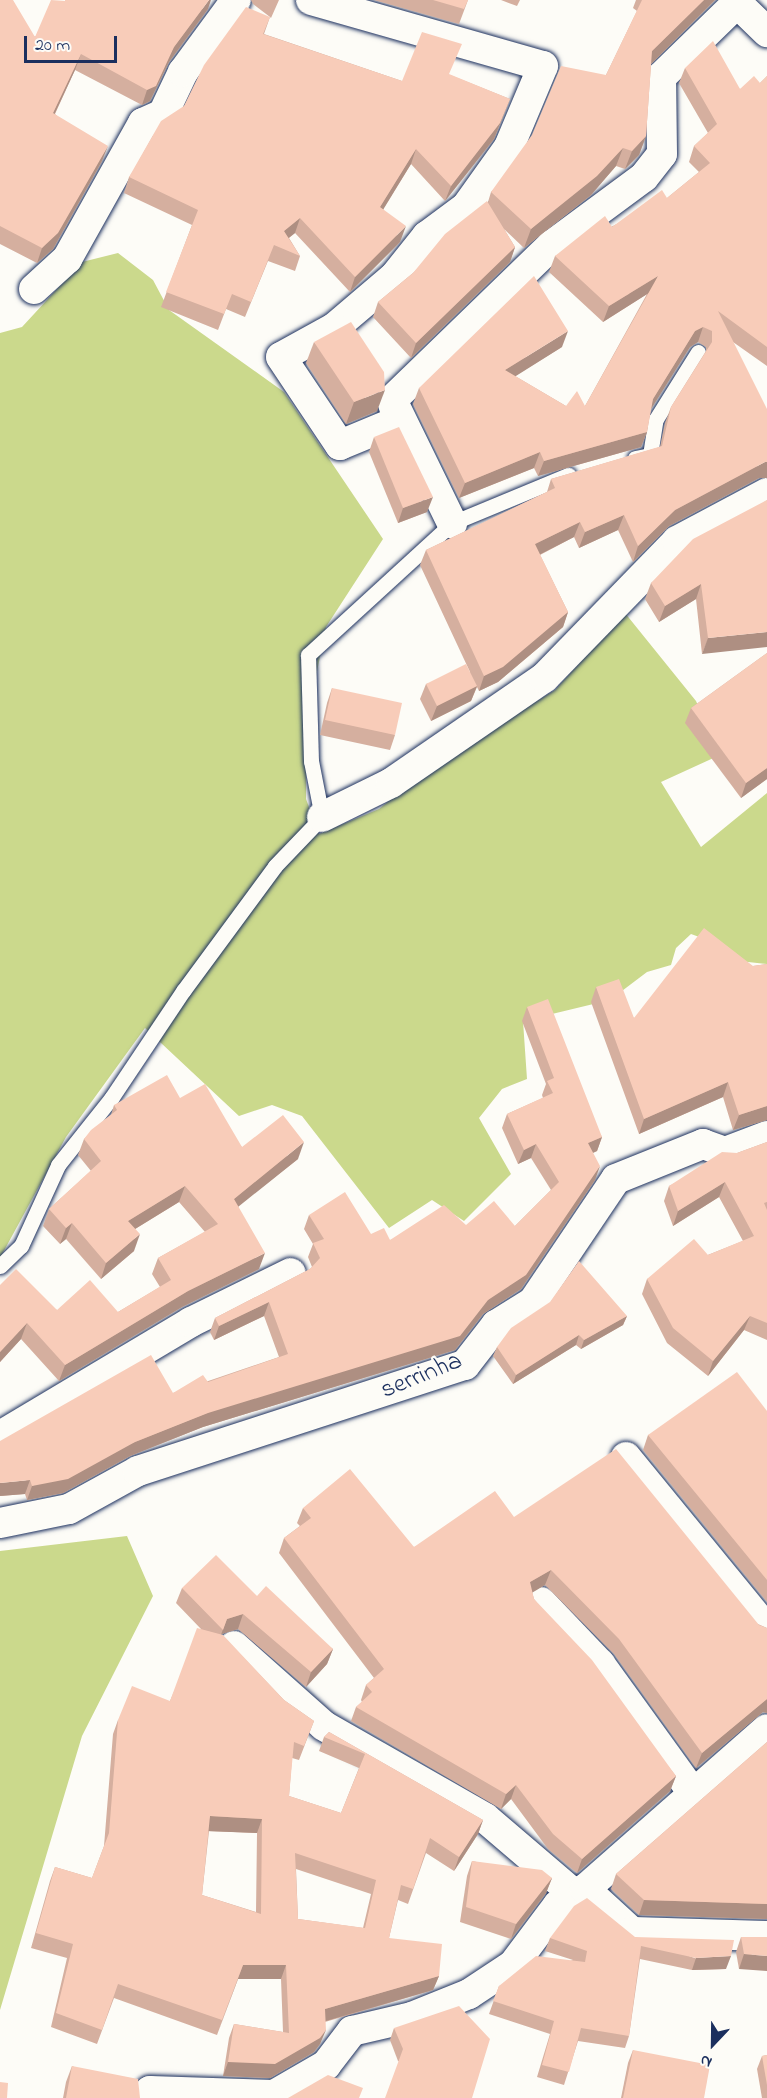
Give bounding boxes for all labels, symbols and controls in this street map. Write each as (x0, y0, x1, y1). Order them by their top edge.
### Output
scale bar (27, 24, 120, 62)
text: 20 m (35, 33, 70, 59)
street label: serrinha (377, 1347, 467, 1407)
north arrow (683, 2014, 743, 2074)
text: N (697, 2048, 716, 2074)

